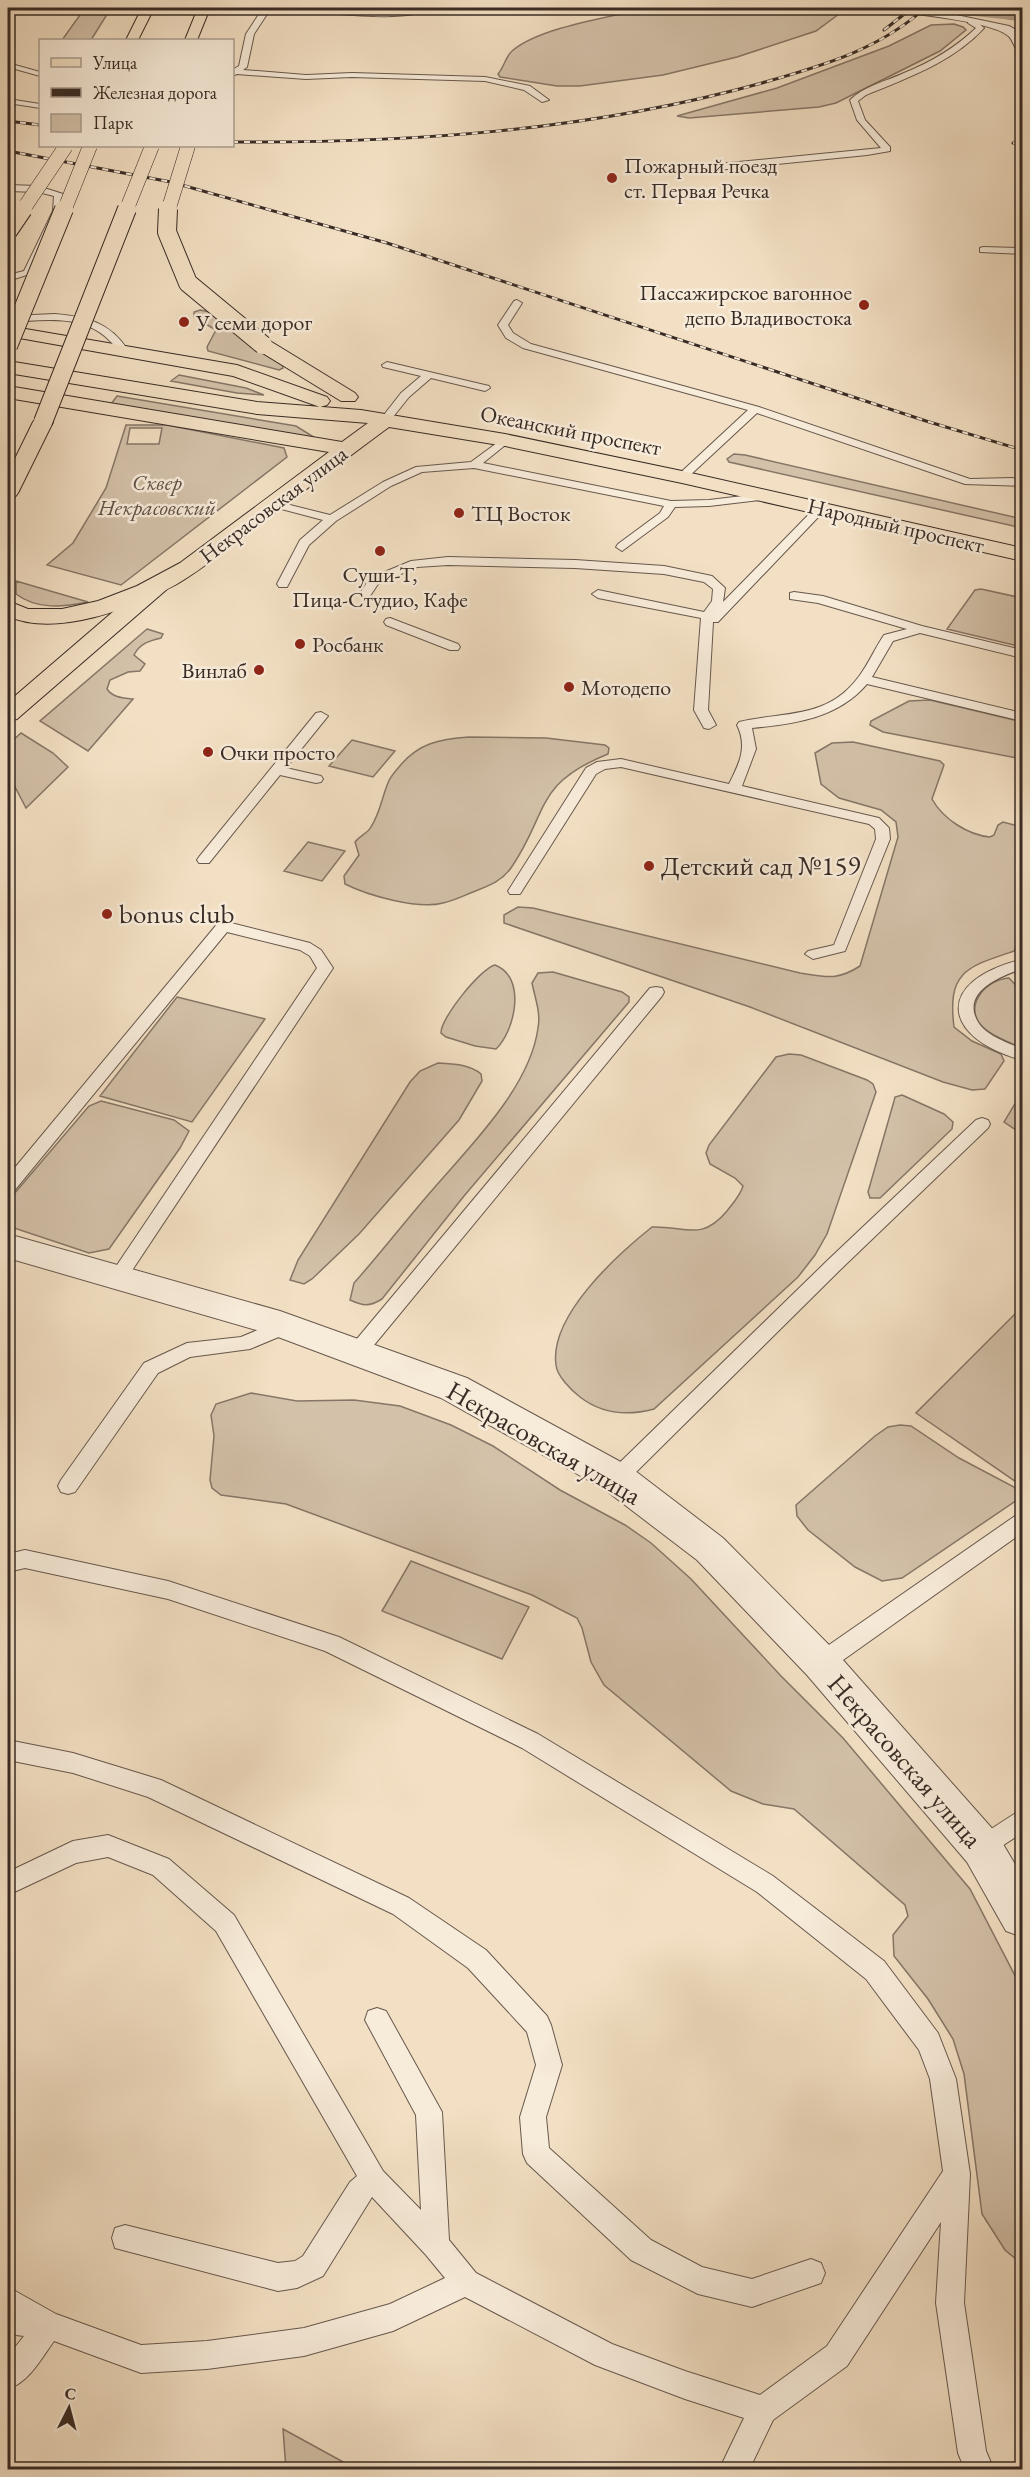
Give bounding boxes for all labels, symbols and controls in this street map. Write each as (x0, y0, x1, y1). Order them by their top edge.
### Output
legend (39, 39, 234, 147)
text: Улица (92, 51, 138, 74)
text: Железная дорога (92, 81, 218, 104)
text: Парк (93, 111, 133, 134)
place label: Пожарный поезд ст. Первая Речка (624, 151, 777, 205)
marker: Пожарный поезд ст. Первая Речка (605, 171, 619, 185)
place label: Пассажирское вагонное депо Владивостока (639, 278, 852, 332)
marker: Пассажирское вагонное депо Владивостока (857, 298, 871, 312)
place label: У семи дорог (195, 308, 312, 337)
marker: У семи дорог (177, 315, 191, 329)
street label: Океанский проспект (478, 399, 664, 462)
street label: Некрасовская улица (193, 439, 354, 570)
park label: Сквер Некрасовский (97, 468, 216, 522)
street label: Народный проспект (805, 491, 987, 560)
place label: ТЦ Восток (471, 499, 571, 528)
marker: ТЦ Восток (452, 506, 466, 520)
marker: Суши-Т, Пица-Студио, Кафе (373, 544, 387, 558)
place label: Суши-Т, Пица-Студио, Кафе (292, 560, 468, 614)
place label: Росбанк (312, 630, 384, 659)
marker: Росбанк (293, 637, 307, 651)
place label: Винлаб (182, 656, 247, 685)
marker: Винлаб (252, 663, 266, 677)
place label: Мотодепо (581, 673, 671, 702)
marker: Мотодепо (562, 680, 576, 694)
place label: Очки просто (220, 738, 336, 767)
marker: Очки просто (201, 745, 215, 759)
place label: Детский сад №159 (661, 848, 860, 883)
marker: Детский сад №159 (642, 859, 656, 873)
place label: bonus club (119, 896, 234, 931)
marker: bonus club (100, 907, 114, 921)
street label: Некрасовская улица (441, 1373, 648, 1513)
street label: Некрасовская улица (820, 1666, 991, 1855)
north arrow (39, 2378, 99, 2438)
text: С (64, 2383, 77, 2405)

